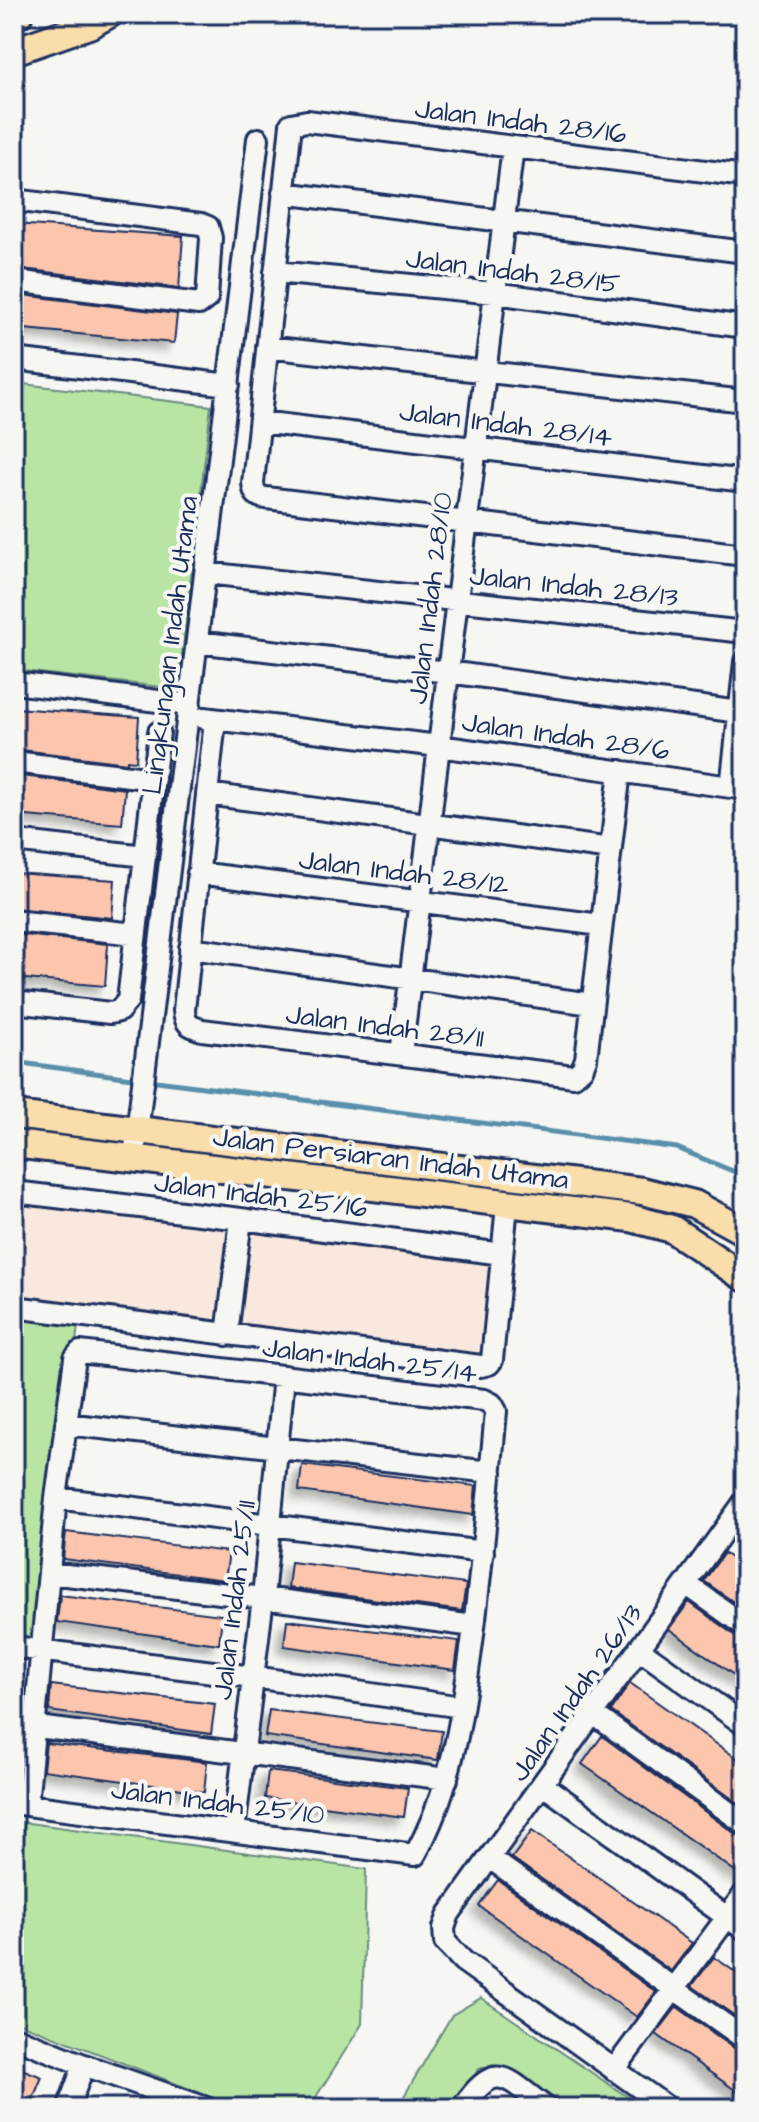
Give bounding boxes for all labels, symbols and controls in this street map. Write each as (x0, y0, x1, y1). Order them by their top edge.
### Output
street label: Jalan Indah 28/16 (413, 89, 629, 154)
street label: Jalan Indah 28/15 (404, 239, 622, 304)
street label: Jalan Indah 28/14 (397, 392, 615, 457)
street label: Jalan Indah 28/10 (398, 490, 463, 706)
street label: Lingkungan Indah Utama (133, 494, 209, 797)
street label: Jalan Indah 28/13 (468, 556, 680, 617)
street label: Jalan Indah 28/6 (459, 703, 672, 770)
street label: Jalan Indah 28/12 (297, 840, 511, 905)
street label: Jalan Indah 28/11 (284, 995, 486, 1058)
street label: Jalan Persiaran Indah Utama (211, 1117, 571, 1200)
street label: Jalan Indah 25/16 (152, 1163, 370, 1228)
street label: Jalan Indah 25/14 (260, 1328, 479, 1393)
street label: Jalan Indah 25/11 (203, 1498, 266, 1702)
street label: Jalan Indah 26/13 (500, 1596, 652, 1790)
street label: Jalan Indah 25/10 (109, 1770, 327, 1835)

